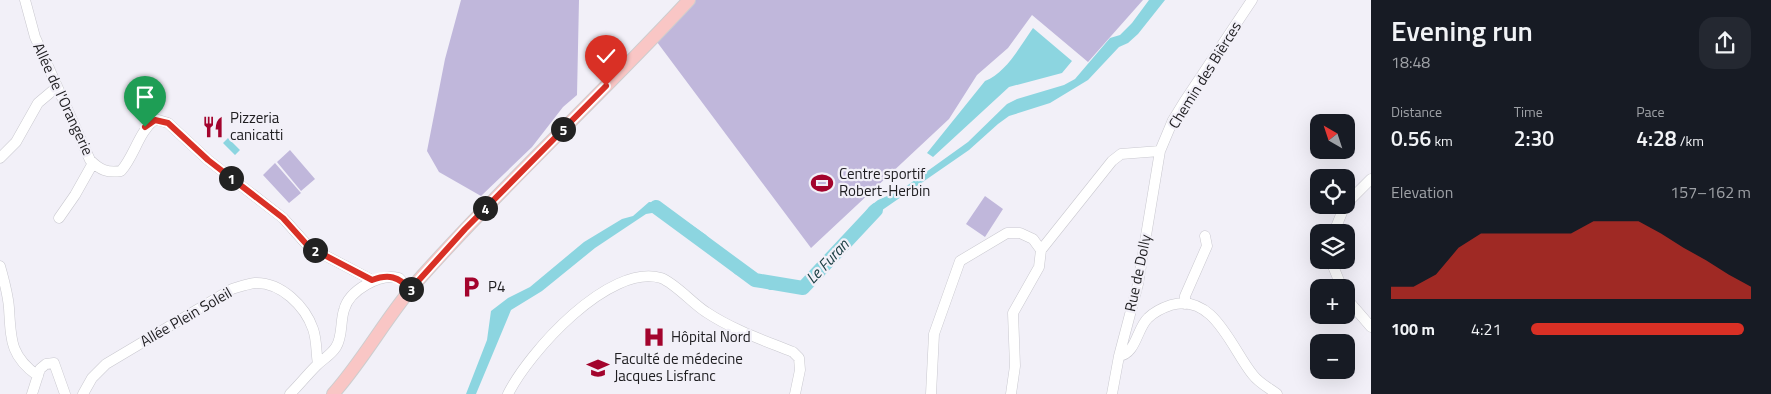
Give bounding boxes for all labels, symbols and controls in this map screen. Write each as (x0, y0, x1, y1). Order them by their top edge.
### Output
text: Evening run (1391, 9, 1533, 52)
street label: Chemin des Bièrces (1162, 17, 1247, 133)
button: share (1699, 17, 1751, 69)
pin (585, 35, 627, 86)
street label: Allée de l'Orangerie (27, 39, 100, 159)
icon: check (592, 42, 620, 70)
text: 18:48 (1391, 50, 1430, 74)
pin (124, 76, 166, 127)
icon: arrive (131, 83, 159, 111)
text: Distance (1391, 101, 1442, 122)
text: Time (1514, 101, 1543, 122)
text: Pace (1636, 101, 1665, 122)
place label: Pizzeria canicatti (230, 106, 283, 146)
restaurant icon: Pizzeria canicatti (200, 114, 226, 140)
north arrow (1310, 114, 1355, 159)
map controls (1310, 114, 1355, 379)
pin: 5 (550, 116, 576, 142)
text: 5 (560, 119, 567, 140)
text: 0.56 (1391, 122, 1431, 154)
text: 2:30 (1514, 122, 1554, 154)
text: 4:28 (1636, 122, 1677, 154)
text: km (1431, 130, 1453, 151)
text: /km (1677, 130, 1704, 151)
place label: Centre sportif Robert-Herbin (839, 162, 930, 202)
pin: 1 (218, 166, 244, 190)
text: 1 (228, 168, 235, 189)
button: locate (1310, 169, 1355, 214)
sports icon: Centre sportif Robert-Herbin (809, 170, 835, 196)
text: Elevation (1391, 180, 1453, 204)
text: 157–162 m (1670, 180, 1751, 204)
pin: 4 (472, 196, 498, 220)
text: 4 (482, 198, 489, 219)
button: layers (1310, 224, 1355, 269)
water label: Le Furan (800, 232, 855, 289)
street label: Rue de Dolly (1118, 232, 1157, 314)
pin: 2 (302, 238, 328, 262)
text: 2 (312, 240, 319, 261)
parking icon: P4 (458, 274, 484, 300)
place label: P4 (488, 275, 505, 298)
pin: 3 (398, 276, 424, 302)
text: 3 (408, 279, 415, 300)
button: + (1310, 279, 1355, 324)
street label: Allée Plein Soleil (136, 281, 236, 352)
text: 100 m (1391, 317, 1435, 341)
text: 4:21 (1471, 317, 1501, 341)
hospital icon: Hôpital Nord (641, 324, 667, 350)
place label: Hôpital Nord (671, 325, 751, 348)
button: − (1310, 334, 1355, 379)
place label: Faculté de médecine Jacques Lisfranc (614, 347, 743, 387)
school or university icon: Faculté de médecine Jacques Lisfranc (585, 355, 611, 381)

